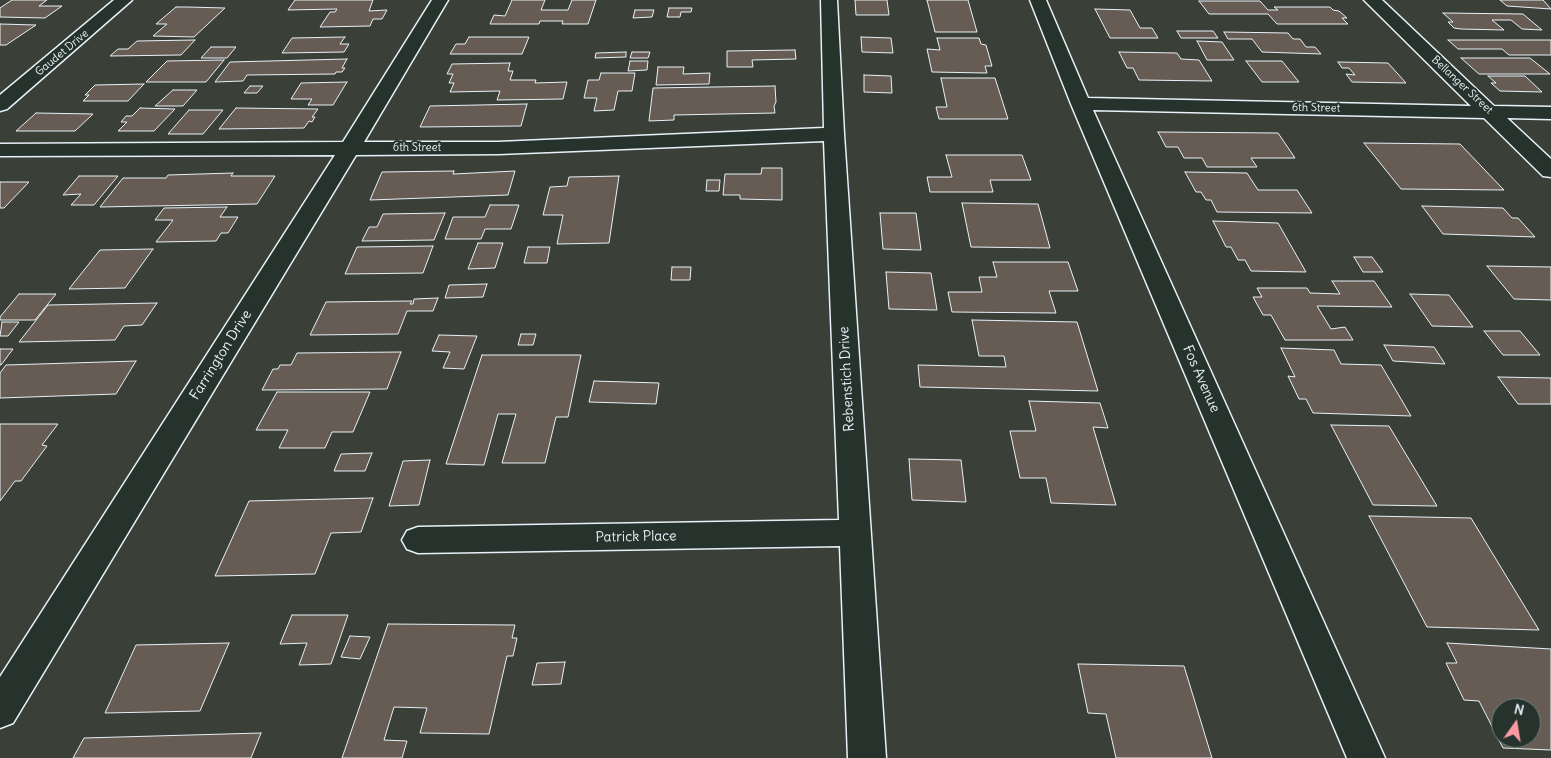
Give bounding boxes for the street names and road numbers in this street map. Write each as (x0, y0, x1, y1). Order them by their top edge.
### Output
street label: Gaudet Drive (33, 27, 91, 79)
street label: Bellanger Street (1429, 53, 1495, 117)
street label: 6th Street (1292, 101, 1340, 115)
street label: 6th Street (393, 141, 441, 155)
street label: Farrington Drive (187, 307, 255, 403)
street label: Rebenstich Drive (836, 326, 858, 432)
street label: Fos Avenue (1179, 343, 1223, 415)
street label: Patrick Place (595, 528, 677, 546)

